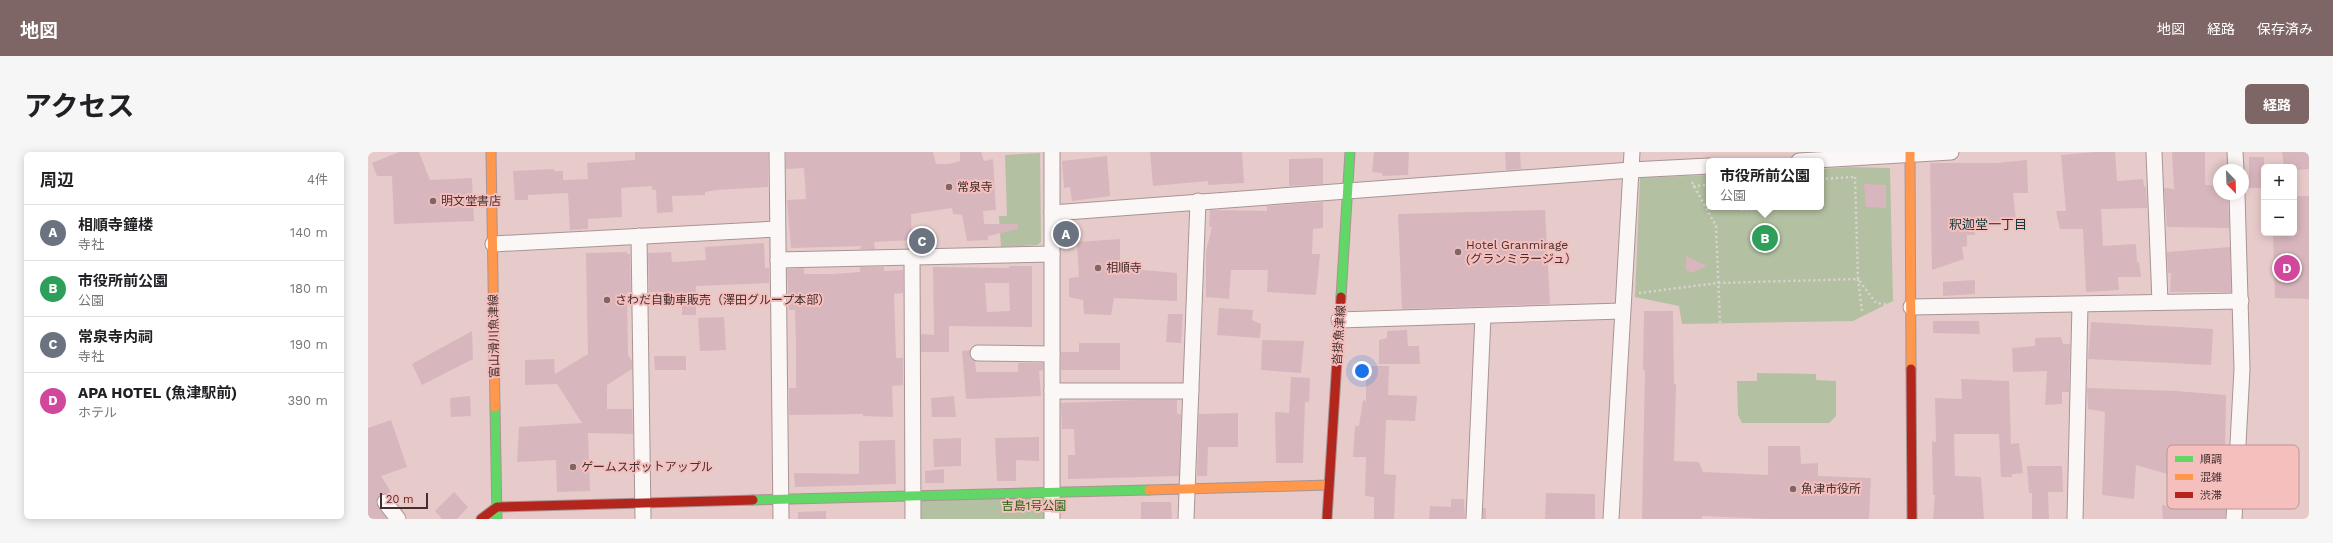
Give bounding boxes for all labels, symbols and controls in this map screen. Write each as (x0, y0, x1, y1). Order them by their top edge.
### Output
text: 地図 (20, 19, 58, 42)
text: 地図 (2157, 21, 2185, 37)
text: 経路 (2207, 21, 2235, 37)
text: 保存済み (2257, 21, 2313, 37)
button: 経路 (2245, 84, 2309, 124)
text: アクセス (24, 90, 135, 123)
popup (1706, 158, 1824, 210)
north arrow (2213, 164, 2249, 200)
map controls (2261, 164, 2297, 236)
button: + (2261, 164, 2297, 200)
text: 市役所前公園 (1720, 167, 1810, 185)
text: 周辺 (40, 170, 74, 190)
text: 4件 (307, 172, 328, 187)
place label: 常泉寺 (957, 180, 993, 194)
marker: 常泉寺 (944, 182, 954, 192)
text: 公園 (1720, 188, 1746, 203)
place label: 明文堂書店 (441, 194, 501, 208)
marker: 明文堂書店 (428, 196, 438, 206)
button: − (2261, 200, 2297, 236)
text: 相順寺鐘楼 (78, 216, 153, 234)
district label: 釈迦堂一丁目 (1949, 217, 2027, 232)
pin: A (1053, 219, 1079, 249)
pin: B (1752, 223, 1778, 253)
text: A (49, 225, 57, 240)
text: 140 m (290, 225, 328, 240)
pin: C (909, 226, 935, 256)
text: 寺社 (78, 237, 104, 252)
place label: Hotel Granmirage (グランミラージュ） (1466, 238, 1577, 266)
marker: Hotel Granmirage (グランミラージュ） (1453, 247, 1463, 257)
pin: D (2274, 253, 2300, 283)
place label: 相順寺 (1106, 261, 1142, 275)
marker: 相順寺 (1093, 263, 1103, 273)
text: 市役所前公園 (78, 272, 168, 290)
text: B (49, 281, 57, 296)
text: 180 m (290, 281, 328, 296)
text: 公園 (78, 293, 104, 308)
place label: さわだ自動車販売（澤田グループ本部） (615, 293, 830, 307)
street label: 富山滑川魚津線 (486, 294, 502, 378)
marker: さわだ自動車販売（澤田グループ本部） (602, 295, 612, 305)
street label: 沓掛魚津線 (1330, 305, 1348, 365)
text: 常泉寺内祠 (78, 328, 153, 346)
text: C (49, 337, 57, 352)
text: 190 m (290, 337, 328, 352)
text: 寺社 (78, 349, 104, 364)
your location (1352, 361, 1372, 381)
text: APA HOTEL (魚津駅前) (78, 384, 237, 402)
text: D (48, 393, 58, 408)
text: 390 m (287, 393, 328, 408)
text: ホテル (78, 405, 117, 420)
legend (2167, 445, 2299, 509)
text: 順調 (2200, 453, 2222, 466)
place label: ゲームスポットアップル (581, 460, 713, 474)
marker: ゲームスポットアップル (568, 462, 578, 472)
text: 混雑 (2200, 471, 2222, 484)
place label: 魚津市役所 (1801, 482, 1861, 496)
marker: 魚津市役所 (1788, 484, 1798, 494)
text: 渋滞 (2200, 489, 2222, 502)
scale bar (380, 491, 428, 510)
text: 20 m (386, 493, 414, 506)
park label: 吉島1号公園 (1002, 499, 1066, 513)

